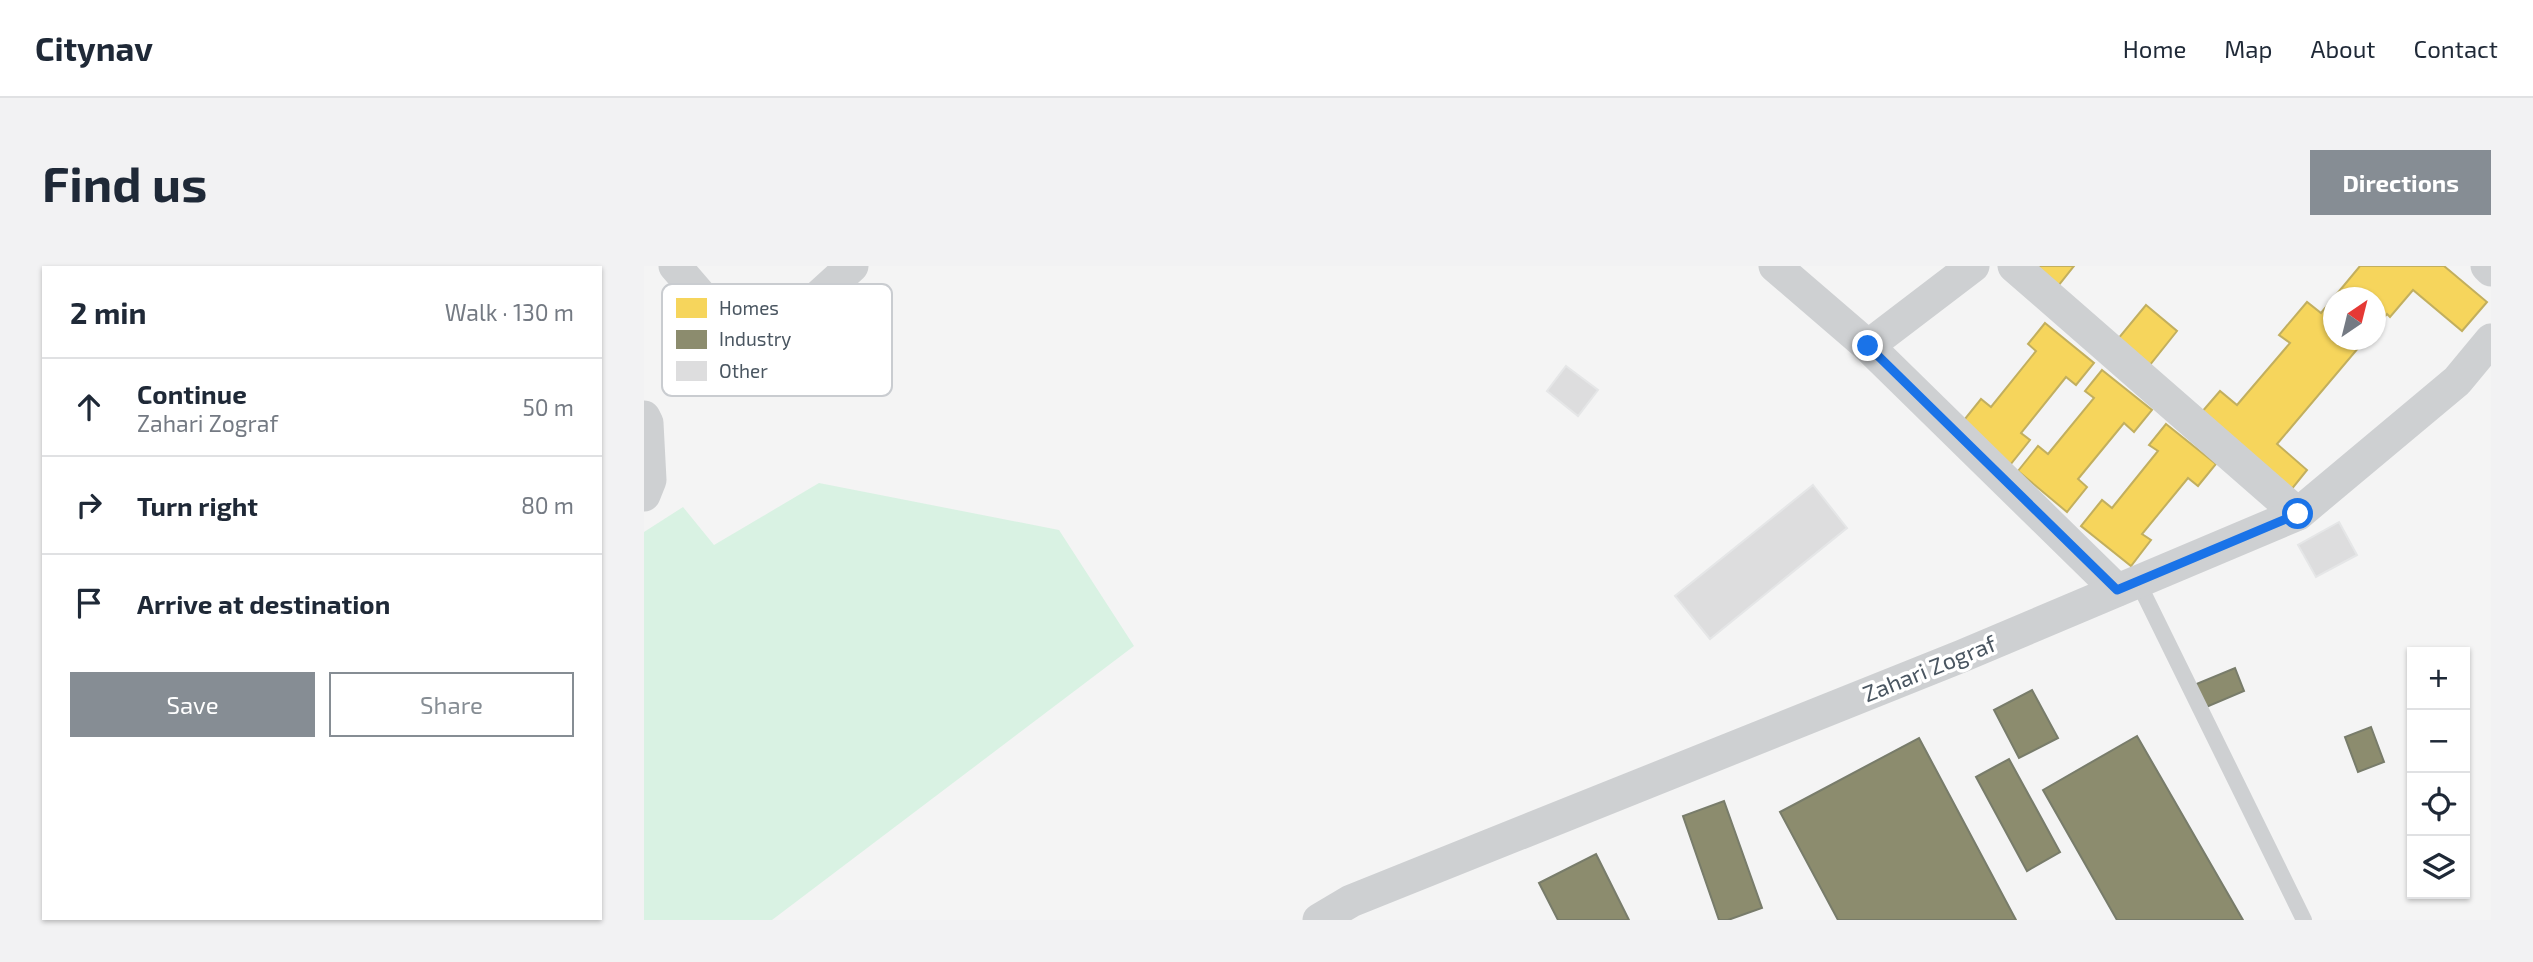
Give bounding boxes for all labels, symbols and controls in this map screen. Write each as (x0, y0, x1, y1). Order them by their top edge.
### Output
text: Citynav (35, 28, 153, 68)
text: Home (2123, 34, 2186, 63)
text: Map (2224, 34, 2272, 63)
text: About (2310, 34, 2376, 63)
text: Contact (2414, 34, 2498, 63)
button: Directions (2310, 150, 2491, 215)
text: Find us (42, 153, 207, 212)
legend (662, 284, 892, 396)
north arrow (2323, 287, 2386, 350)
text: 2 min (70, 294, 147, 330)
text: Homes (719, 296, 779, 319)
text: Walk · 130 m (445, 298, 574, 326)
text: Industry (719, 327, 791, 350)
route end (1852, 330, 1883, 361)
text: Other (719, 359, 768, 382)
text: Continue (137, 378, 247, 409)
icon: ahead (70, 388, 108, 426)
text: 50 m (523, 393, 574, 421)
text: Zahari Zograf (137, 409, 278, 437)
icon: right (70, 486, 108, 524)
text: Turn right (137, 490, 258, 521)
text: 80 m (521, 491, 574, 519)
route start (2282, 498, 2313, 529)
icon: arrive (70, 584, 108, 622)
text: Arrive at destination (137, 588, 390, 619)
street label: Zahari Zograf (1858, 628, 2001, 707)
map controls (2407, 647, 2470, 899)
button: + (2407, 647, 2470, 710)
button: Save (70, 672, 315, 737)
button: Share (329, 672, 574, 737)
button: − (2407, 710, 2470, 773)
button: locate (2407, 773, 2470, 836)
button: layers (2407, 836, 2470, 899)

